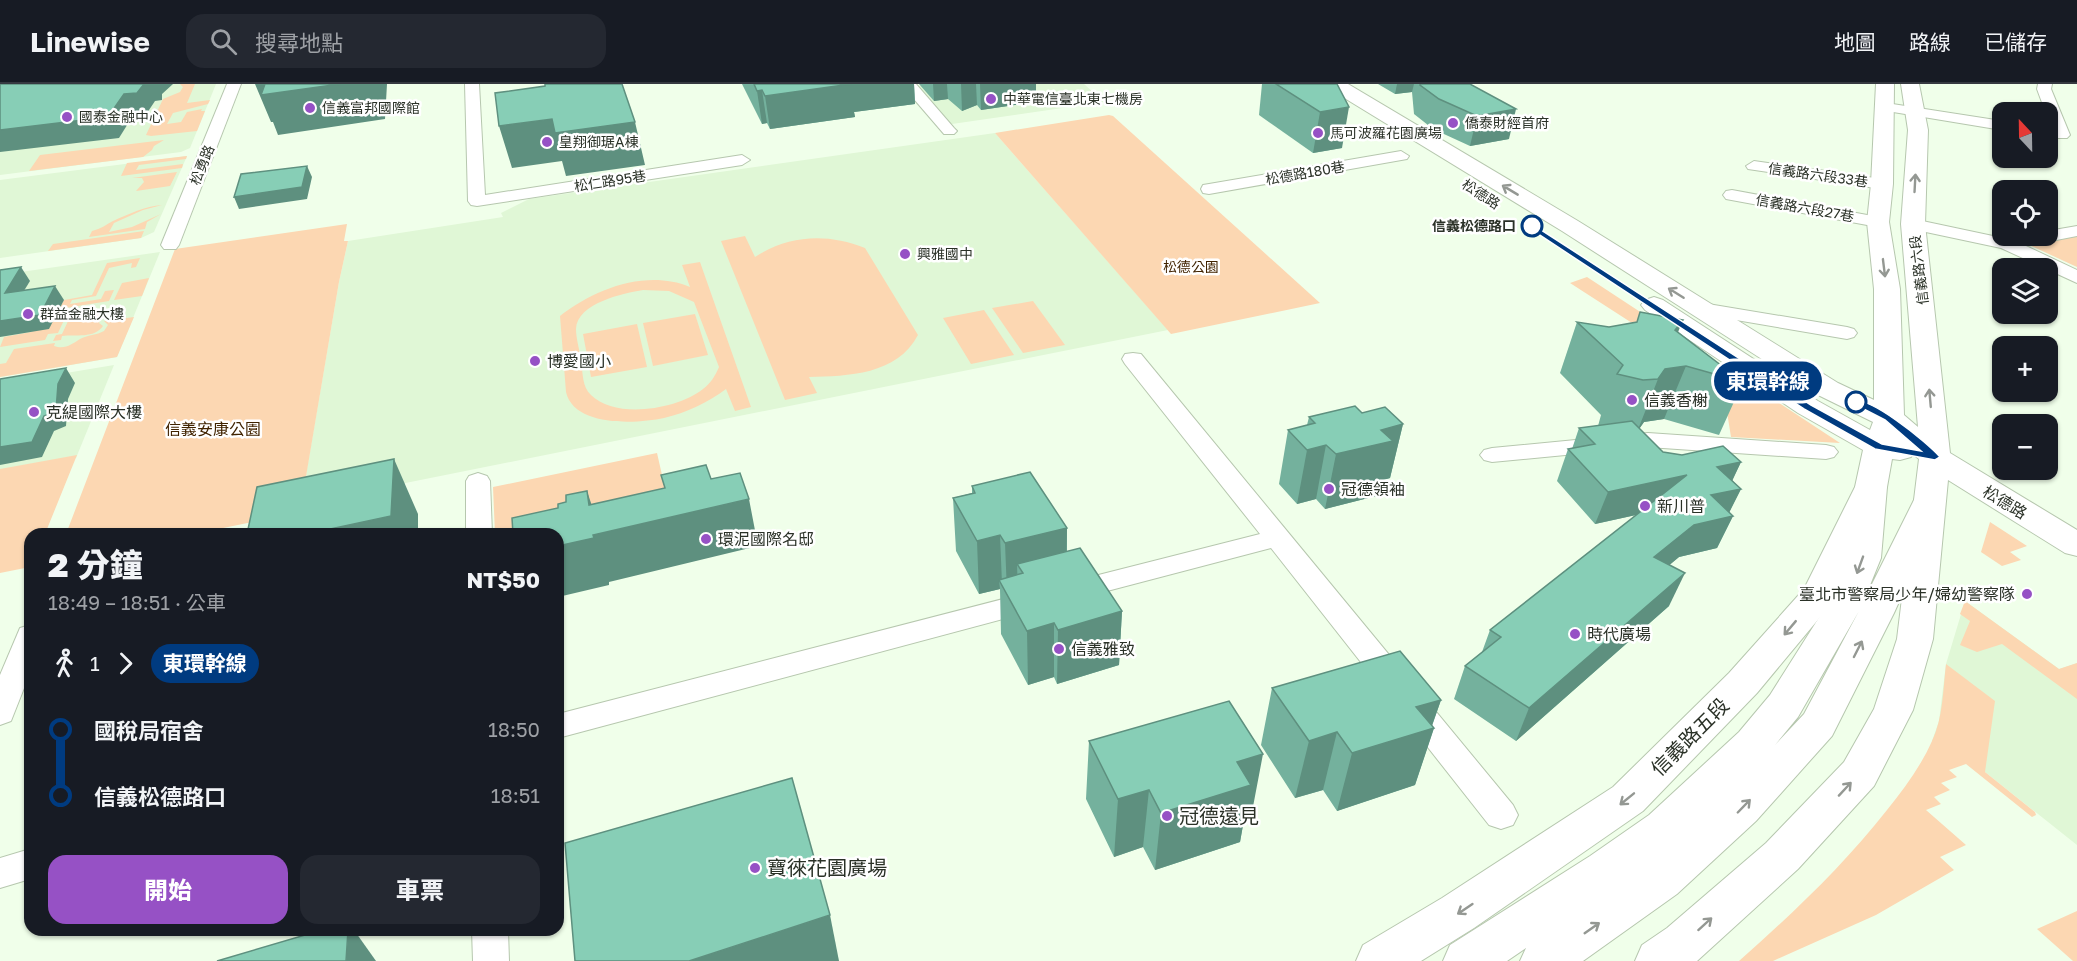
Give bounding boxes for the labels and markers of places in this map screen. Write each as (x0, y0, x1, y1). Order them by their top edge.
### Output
place label: 中華電信臺北東七機房 (1003, 90, 1143, 107)
marker: 中華電信臺北東七機房 (984, 92, 998, 106)
place label: 信義富邦國際館 (322, 99, 420, 116)
marker: 信義富邦國際館 (303, 101, 317, 115)
place label: 國泰金融中心 (79, 108, 163, 125)
marker: 國泰金融中心 (60, 110, 74, 124)
place label: 僑泰財經首府 (1465, 114, 1549, 131)
marker: 僑泰財經首府 (1446, 116, 1460, 130)
place label: 馬可波羅花園廣場 (1330, 124, 1442, 141)
marker: 馬可波羅花園廣場 (1311, 126, 1325, 140)
place label: 皇翔御琚A棟 (559, 133, 638, 150)
marker: 皇翔御琚A棟 (540, 135, 554, 149)
marker: 信義松德路口 (1521, 215, 1543, 237)
place label: 信義松德路口 (1432, 217, 1516, 234)
place label: 興雅國中 (917, 245, 973, 262)
marker: 興雅國中 (898, 247, 912, 261)
place label: 群益金融大樓 (40, 305, 124, 322)
marker: 群益金融大樓 (21, 307, 35, 321)
place label: 博愛國小 (547, 351, 611, 371)
marker: 博愛國小 (528, 354, 542, 368)
place label: 信義香榭 (1644, 390, 1708, 410)
unlabelled marker (1845, 391, 1867, 413)
marker: 信義香榭 (1625, 393, 1639, 407)
place label: 克緹國際大樓 (46, 402, 142, 422)
marker: 克緹國際大樓 (27, 405, 41, 419)
place label: 冠德領袖 (1341, 479, 1405, 499)
marker: 冠德領袖 (1322, 482, 1336, 496)
place label: 新川普 (1657, 496, 1705, 516)
marker: 新川普 (1638, 499, 1652, 513)
place label: 環泥國際名邸 (718, 529, 814, 549)
marker: 環泥國際名邸 (699, 532, 713, 546)
place label: 臺北市警察局少年/婦幼警察隊 (1799, 584, 2015, 604)
marker: 臺北市警察局少年/婦幼警察隊 (2020, 587, 2034, 601)
place label: 時代廣場 (1587, 624, 1651, 644)
marker: 時代廣場 (1568, 627, 1582, 641)
place label: 信義雅致 (1071, 639, 1135, 659)
marker: 信義雅致 (1052, 642, 1066, 656)
place label: 冠德遠見 (1179, 803, 1259, 827)
marker: 冠德遠見 (1160, 809, 1174, 823)
place label: 寶徠花園廣場 (767, 855, 887, 879)
marker: 寶徠花園廣場 (748, 861, 762, 875)

